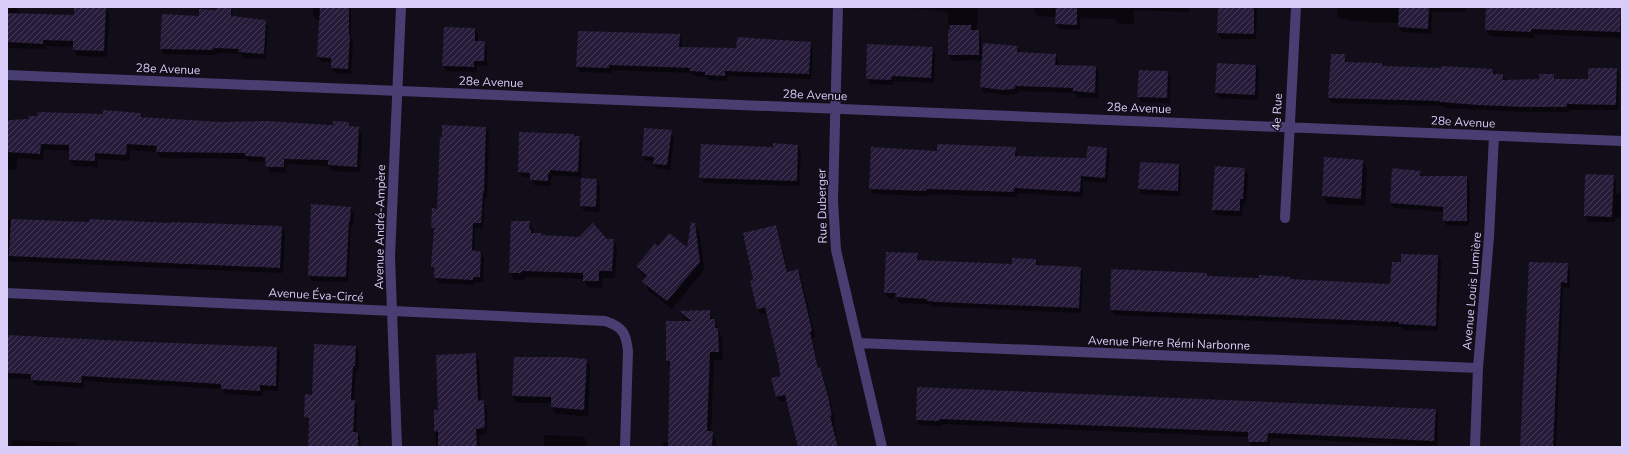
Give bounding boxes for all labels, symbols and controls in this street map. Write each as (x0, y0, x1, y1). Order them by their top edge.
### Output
street label: 28e Avenue (135, 60, 201, 78)
street label: 28e Avenue (458, 73, 524, 91)
street label: 28e Avenue (782, 86, 848, 104)
street label: 4e Rue (1268, 93, 1286, 131)
street label: 28e Avenue (1106, 99, 1172, 117)
street label: 28e Avenue (1430, 112, 1496, 132)
street label: Avenue André-Ampère (371, 164, 389, 290)
street label: Rue Duberger (813, 168, 831, 244)
street label: Avenue Louis Lumière (1459, 231, 1485, 351)
street label: Avenue Éva-Circé (268, 285, 364, 305)
street label: Avenue Pierre Rémi Narbonne (1088, 332, 1250, 354)

